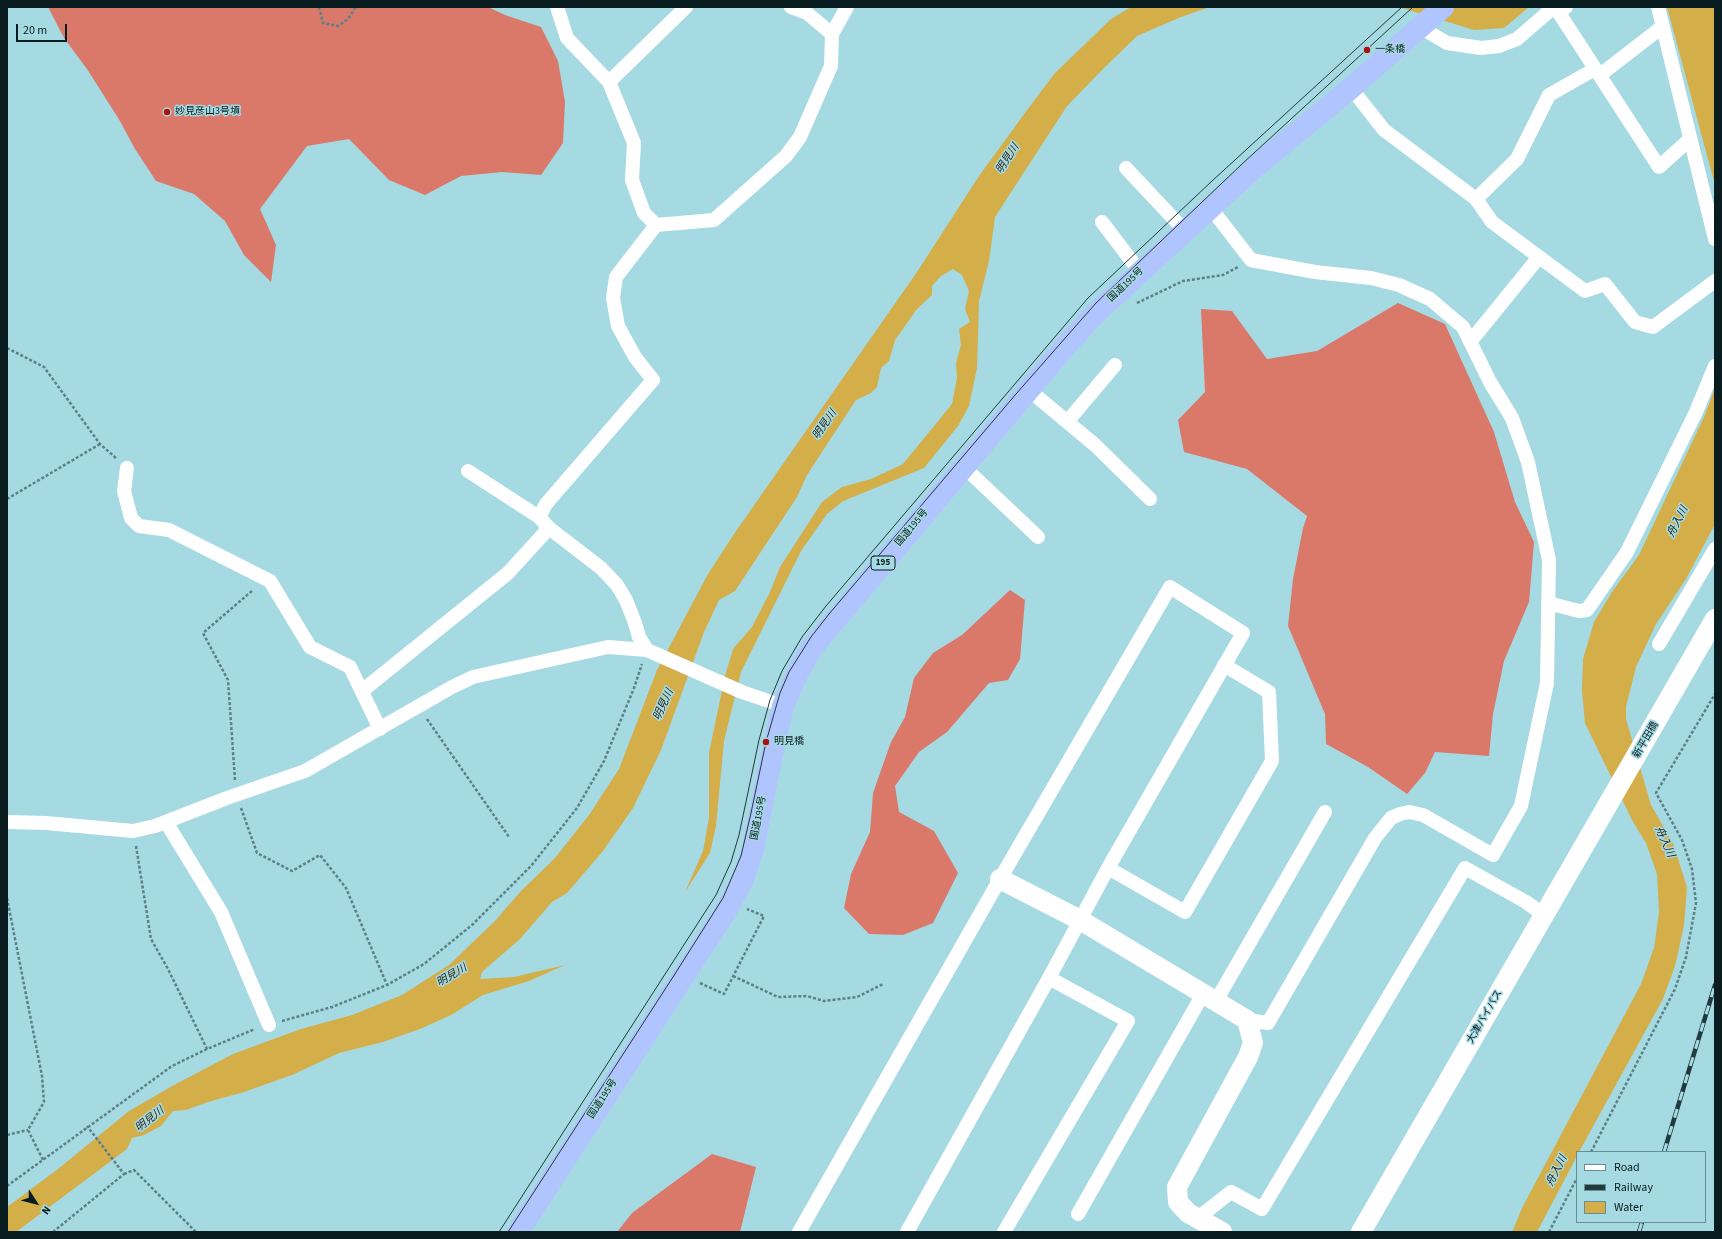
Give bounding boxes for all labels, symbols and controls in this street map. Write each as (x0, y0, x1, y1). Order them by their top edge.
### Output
scale bar (18, 16, 69, 42)
text: 20 m (23, 22, 47, 39)
place label: 一条橋 (1375, 44, 1405, 56)
marker: 一条橋 (1362, 45, 1372, 55)
place label: 妙見彦山3号墳 (175, 106, 240, 118)
marker: 妙見彦山3号墳 (162, 107, 172, 117)
water label: 明見川 (993, 142, 1023, 176)
street label: 国道195号 (1105, 265, 1147, 305)
water label: 明見川 (810, 408, 840, 442)
water label: 舟入川 (1665, 504, 1691, 540)
street label: 国道195号 (893, 507, 931, 549)
road number: 195 (871, 556, 895, 570)
water label: 明見川 (651, 687, 677, 723)
street label: 新平田橋 (1631, 720, 1661, 760)
place label: 明見橋 (774, 736, 804, 748)
marker: 明見橋 (761, 737, 771, 747)
street label: 国道195号 (749, 795, 769, 841)
water label: 舟入川 (1651, 824, 1677, 860)
water label: 明見川 (434, 962, 470, 990)
street label: 大津バイパス (1465, 988, 1505, 1046)
street label: 国道195号 (586, 1077, 620, 1121)
water label: 明見川 (133, 1105, 167, 1135)
legend (1576, 1151, 1706, 1223)
water label: 舟入川 (1544, 1153, 1570, 1189)
text: Road (1614, 1159, 1640, 1176)
text: Railway (1614, 1179, 1653, 1196)
north arrow (16, 1183, 56, 1223)
text: Water (1614, 1199, 1643, 1216)
text: N (38, 1203, 54, 1218)

